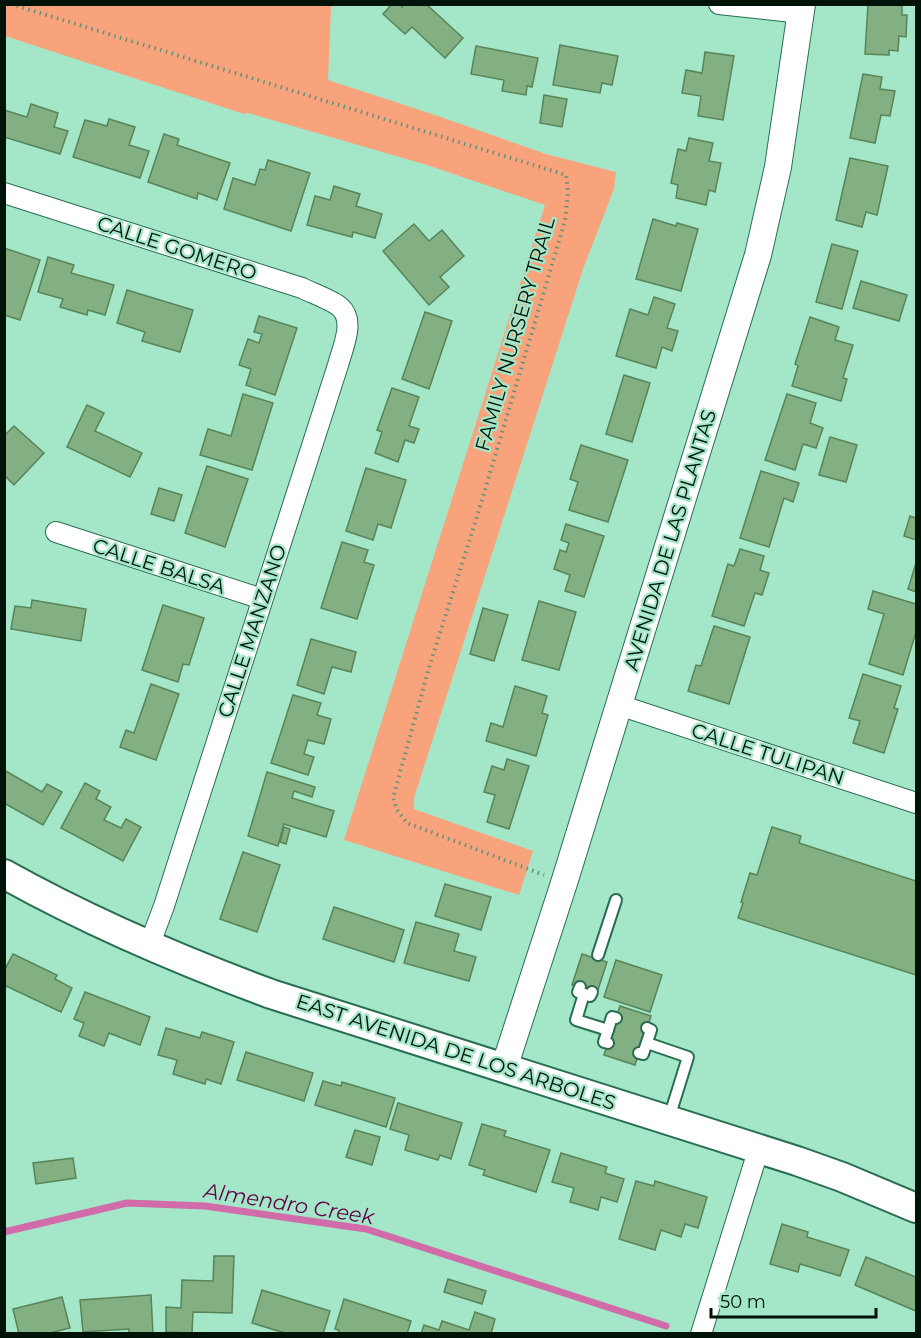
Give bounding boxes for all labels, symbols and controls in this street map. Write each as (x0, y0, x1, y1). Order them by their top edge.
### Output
street label: CALLE GOMERO (94, 211, 260, 285)
street label: FAMILY NURSERY TRAIL (470, 214, 560, 454)
street label: AVENIDA DE LAS PLANTAS (619, 407, 721, 673)
street label: CALLE BALSA (90, 533, 229, 599)
street label: CALLE MANZANO (213, 541, 291, 721)
street label: CALLE TULIPAN (689, 718, 847, 790)
street label: EAST AVENIDA DE LOS ARBOLES (293, 989, 619, 1115)
water label: Almendro Creek (200, 1177, 377, 1230)
scale bar (711, 1281, 876, 1319)
text: 50 m (720, 1291, 766, 1313)

